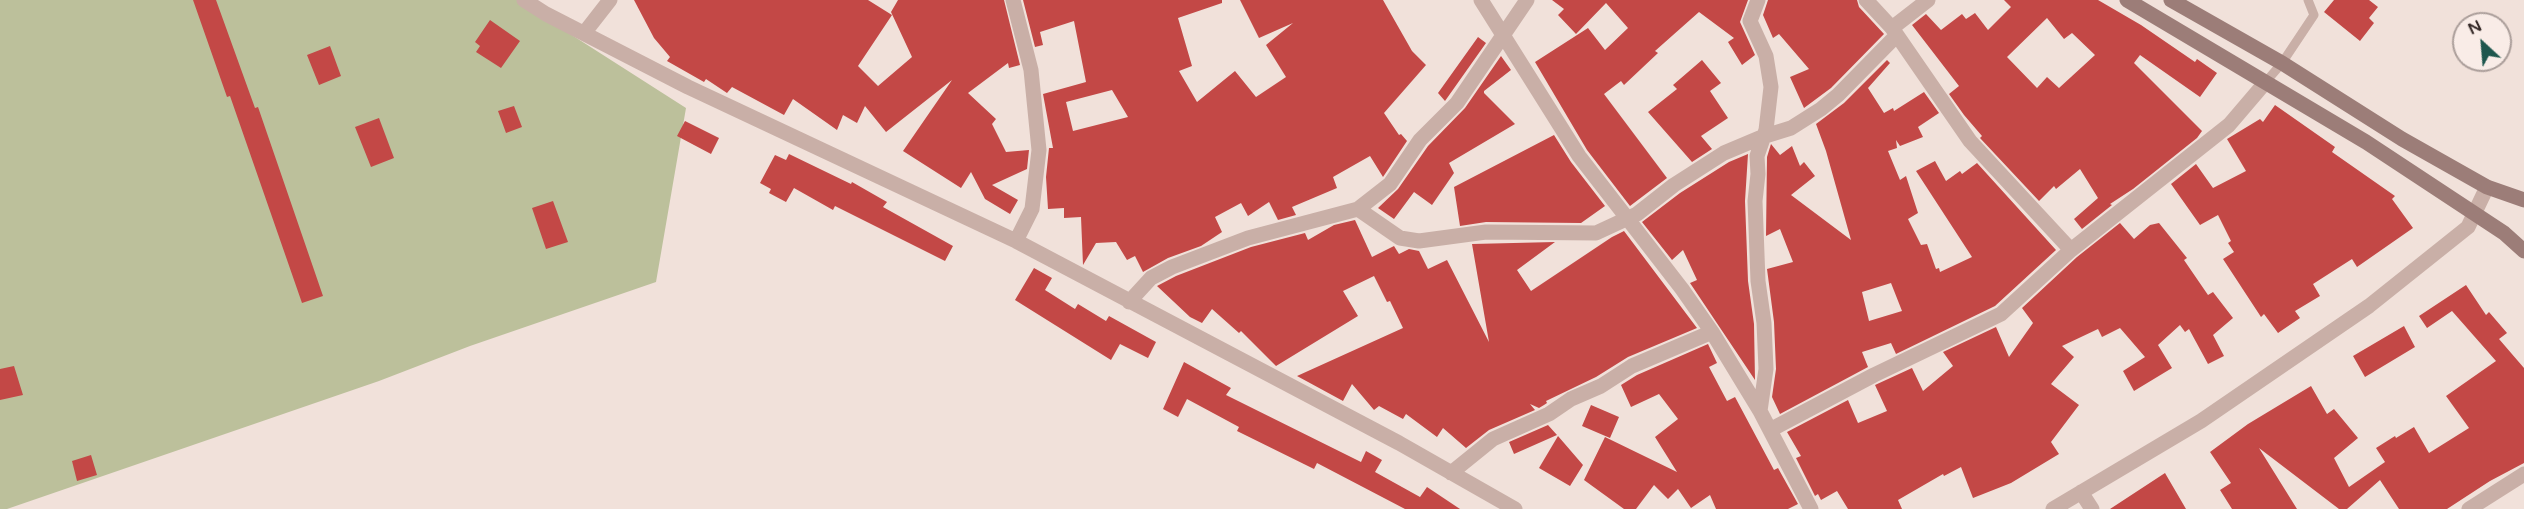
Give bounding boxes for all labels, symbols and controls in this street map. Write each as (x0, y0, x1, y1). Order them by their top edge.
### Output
north arrow (2452, 12, 2512, 72)
text: N (2465, 16, 2485, 39)

